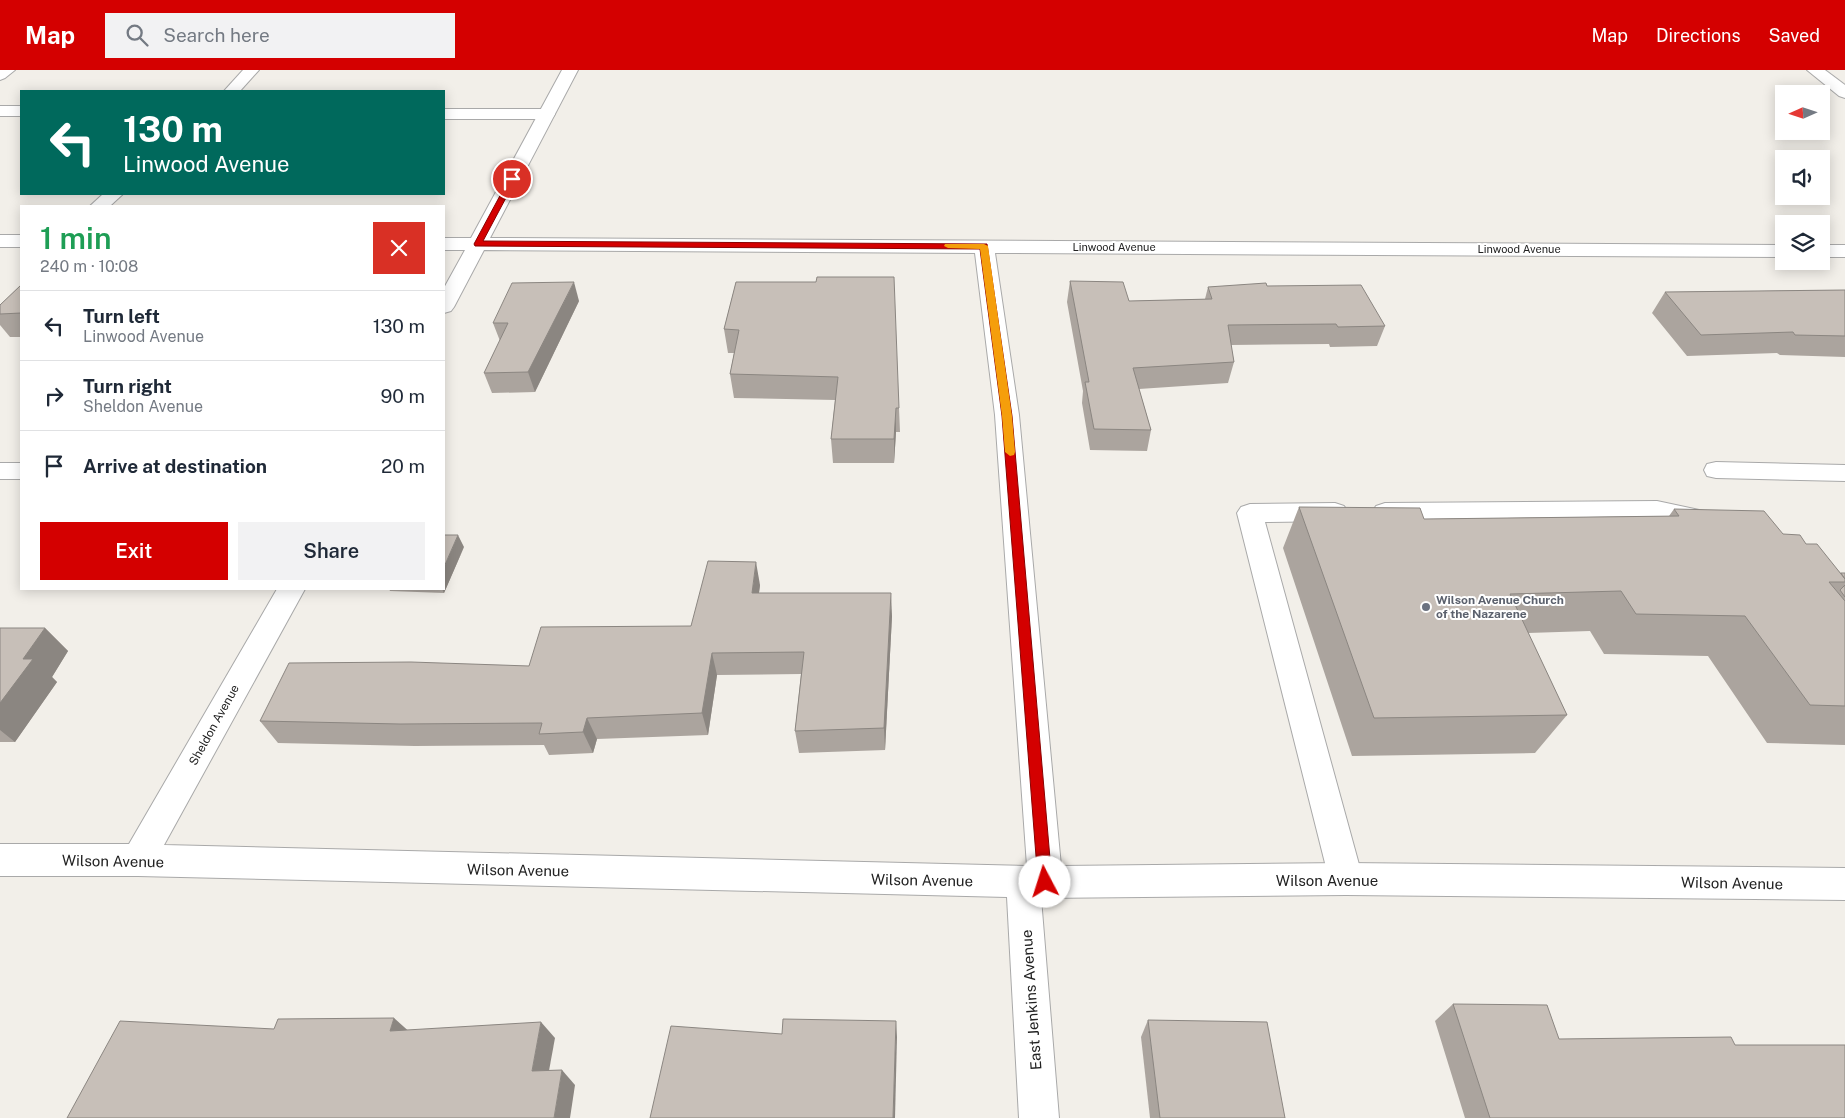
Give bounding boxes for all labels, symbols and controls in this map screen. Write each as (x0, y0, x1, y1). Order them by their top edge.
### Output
search box (105, 13, 455, 58)
text: Map (25, 21, 75, 49)
icon: search (123, 21, 151, 49)
text: Search here (163, 24, 270, 46)
text: Map (1591, 25, 1628, 46)
text: Directions (1656, 25, 1741, 46)
text: Saved (1769, 25, 1820, 46)
north arrow (1775, 85, 1830, 140)
map controls (1775, 85, 1830, 270)
text: 130 m (123, 109, 223, 150)
icon: left (40, 110, 105, 175)
button: sound (1775, 150, 1830, 205)
text: Linwood Avenue (123, 151, 289, 177)
pin (491, 158, 533, 200)
icon: arrive (498, 165, 526, 193)
button: layers (1775, 215, 1830, 270)
text: 1 min (40, 220, 111, 256)
button: close (373, 222, 425, 274)
street label: Linwood Avenue (1072, 241, 1156, 253)
street label: Linwood Avenue (1477, 243, 1561, 255)
text: 240 m · 10:08 (40, 257, 138, 276)
text: Turn left (83, 305, 160, 327)
icon: left (40, 312, 68, 340)
text: 130 m (373, 315, 425, 337)
text: Linwood Avenue (83, 327, 204, 346)
text: Turn right (83, 375, 172, 397)
icon: right (40, 382, 68, 410)
text: 90 m (381, 385, 425, 407)
text: Sheldon Avenue (83, 397, 203, 416)
icon: arrive (40, 452, 68, 480)
text: Arrive at destination (83, 455, 267, 477)
text: 20 m (381, 455, 425, 477)
button: Exit (40, 522, 228, 580)
button: Share (238, 522, 425, 580)
place label: Wilson Avenue Church of the Nazarene (1436, 593, 1564, 621)
marker: Wilson Avenue Church of the Nazarene (1420, 601, 1432, 613)
street label: Sheldon Avenue (186, 682, 242, 768)
street label: Wilson Avenue (62, 852, 164, 870)
position arrow (1018, 855, 1070, 907)
street label: Wilson Avenue (467, 861, 569, 879)
street label: Wilson Avenue (871, 871, 973, 889)
street label: Wilson Avenue (1276, 872, 1378, 889)
street label: Wilson Avenue (1681, 874, 1783, 892)
street label: East Jenkins Avenue (1018, 929, 1044, 1071)

